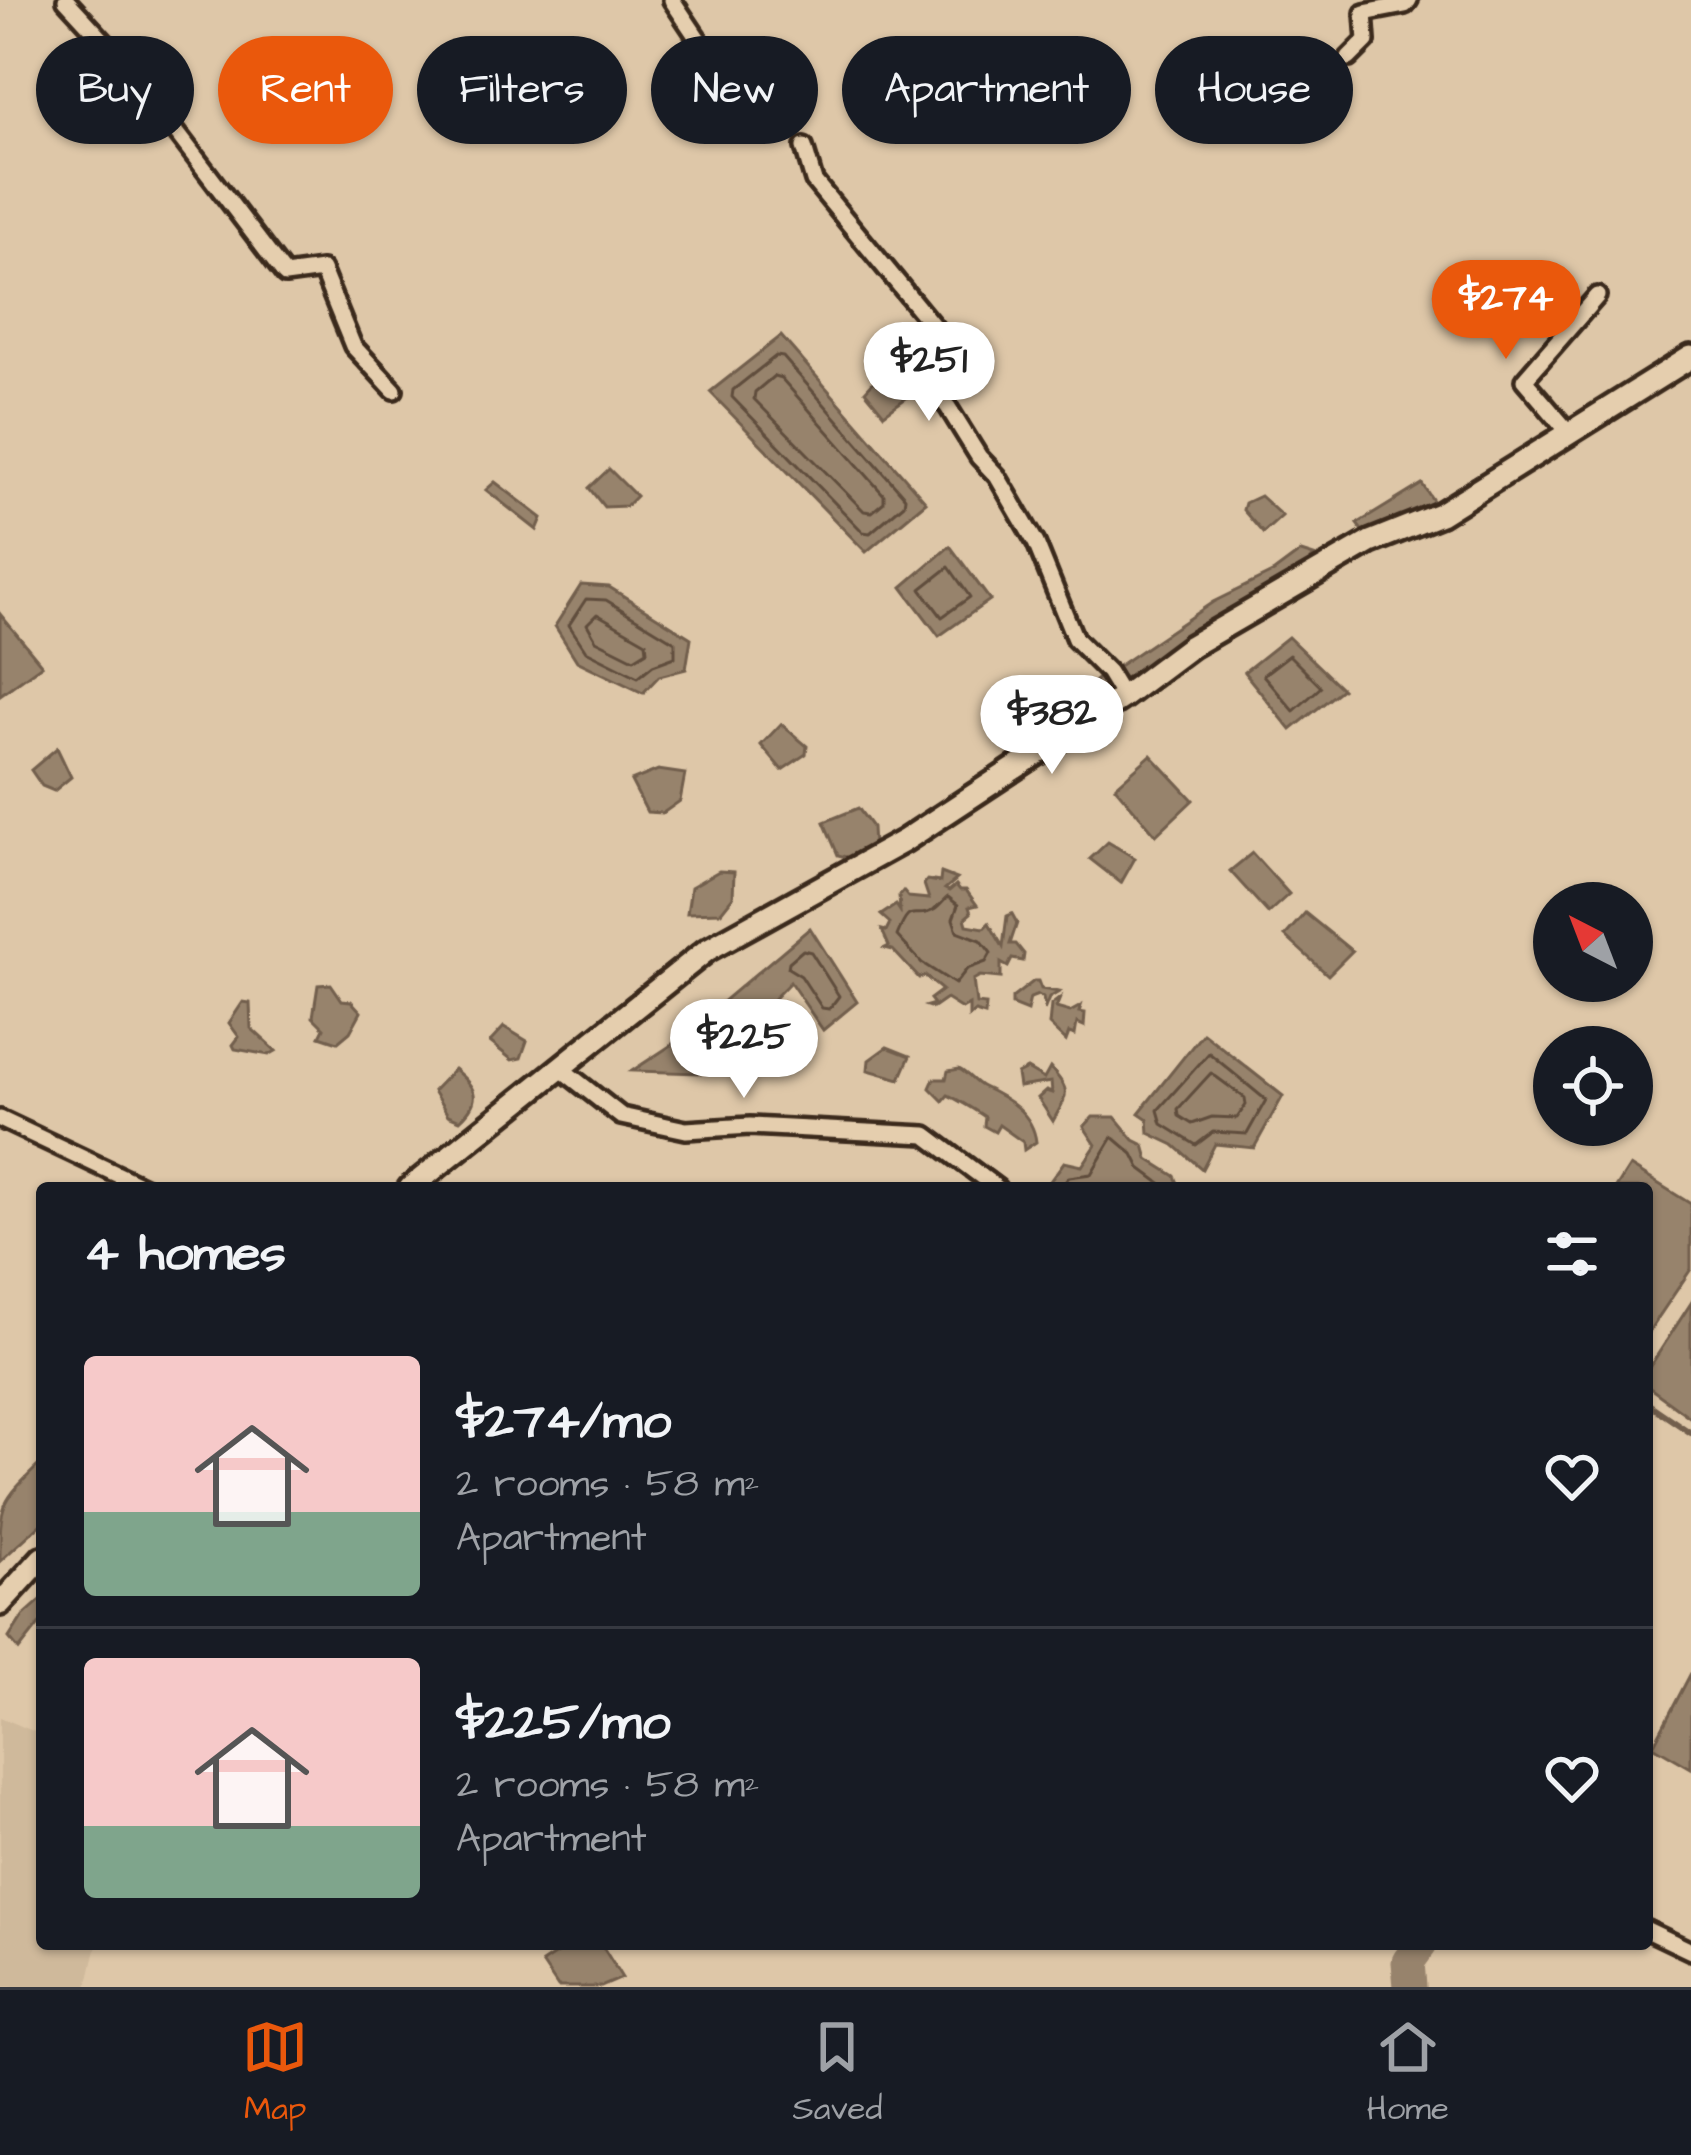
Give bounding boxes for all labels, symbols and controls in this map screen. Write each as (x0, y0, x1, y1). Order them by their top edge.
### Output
chip: Buy (36, 36, 194, 144)
chip: Rent (218, 36, 393, 144)
chip: Filters (417, 36, 627, 144)
chip: New (651, 36, 818, 144)
chip: Apartment (842, 36, 1131, 144)
chip: House (1155, 36, 1353, 144)
pin: $274 (1435, 260, 1577, 362)
text: $274 (1459, 272, 1553, 326)
pin: $251 (858, 322, 1000, 424)
text: $251 (891, 334, 967, 388)
pin: $382 (981, 675, 1123, 777)
text: $382 (1007, 687, 1097, 741)
north arrow (1533, 882, 1653, 1002)
map controls (1533, 882, 1653, 1146)
pin: $225 (673, 999, 815, 1101)
text: $225 (697, 1011, 791, 1065)
button: locate (1533, 1026, 1653, 1146)
text: 4 homes (84, 1219, 286, 1290)
icon: filters (1539, 1221, 1605, 1287)
text: $274/mo (456, 1387, 671, 1458)
icon: home (180, 1404, 324, 1548)
icon: heart (1539, 1443, 1605, 1509)
text: 2 rooms · 58 m² (456, 1458, 759, 1512)
text: Apartment (456, 1512, 647, 1566)
text: $225/mo (456, 1688, 670, 1759)
icon: home (180, 1706, 324, 1850)
icon: heart (1539, 1745, 1605, 1811)
text: 2 rooms · 58 m² (456, 1759, 759, 1813)
text: Apartment (456, 1813, 647, 1867)
tab: Map (242, 2014, 308, 2132)
tab: Saved (792, 2014, 882, 2132)
tab: Home (1367, 2014, 1449, 2132)

